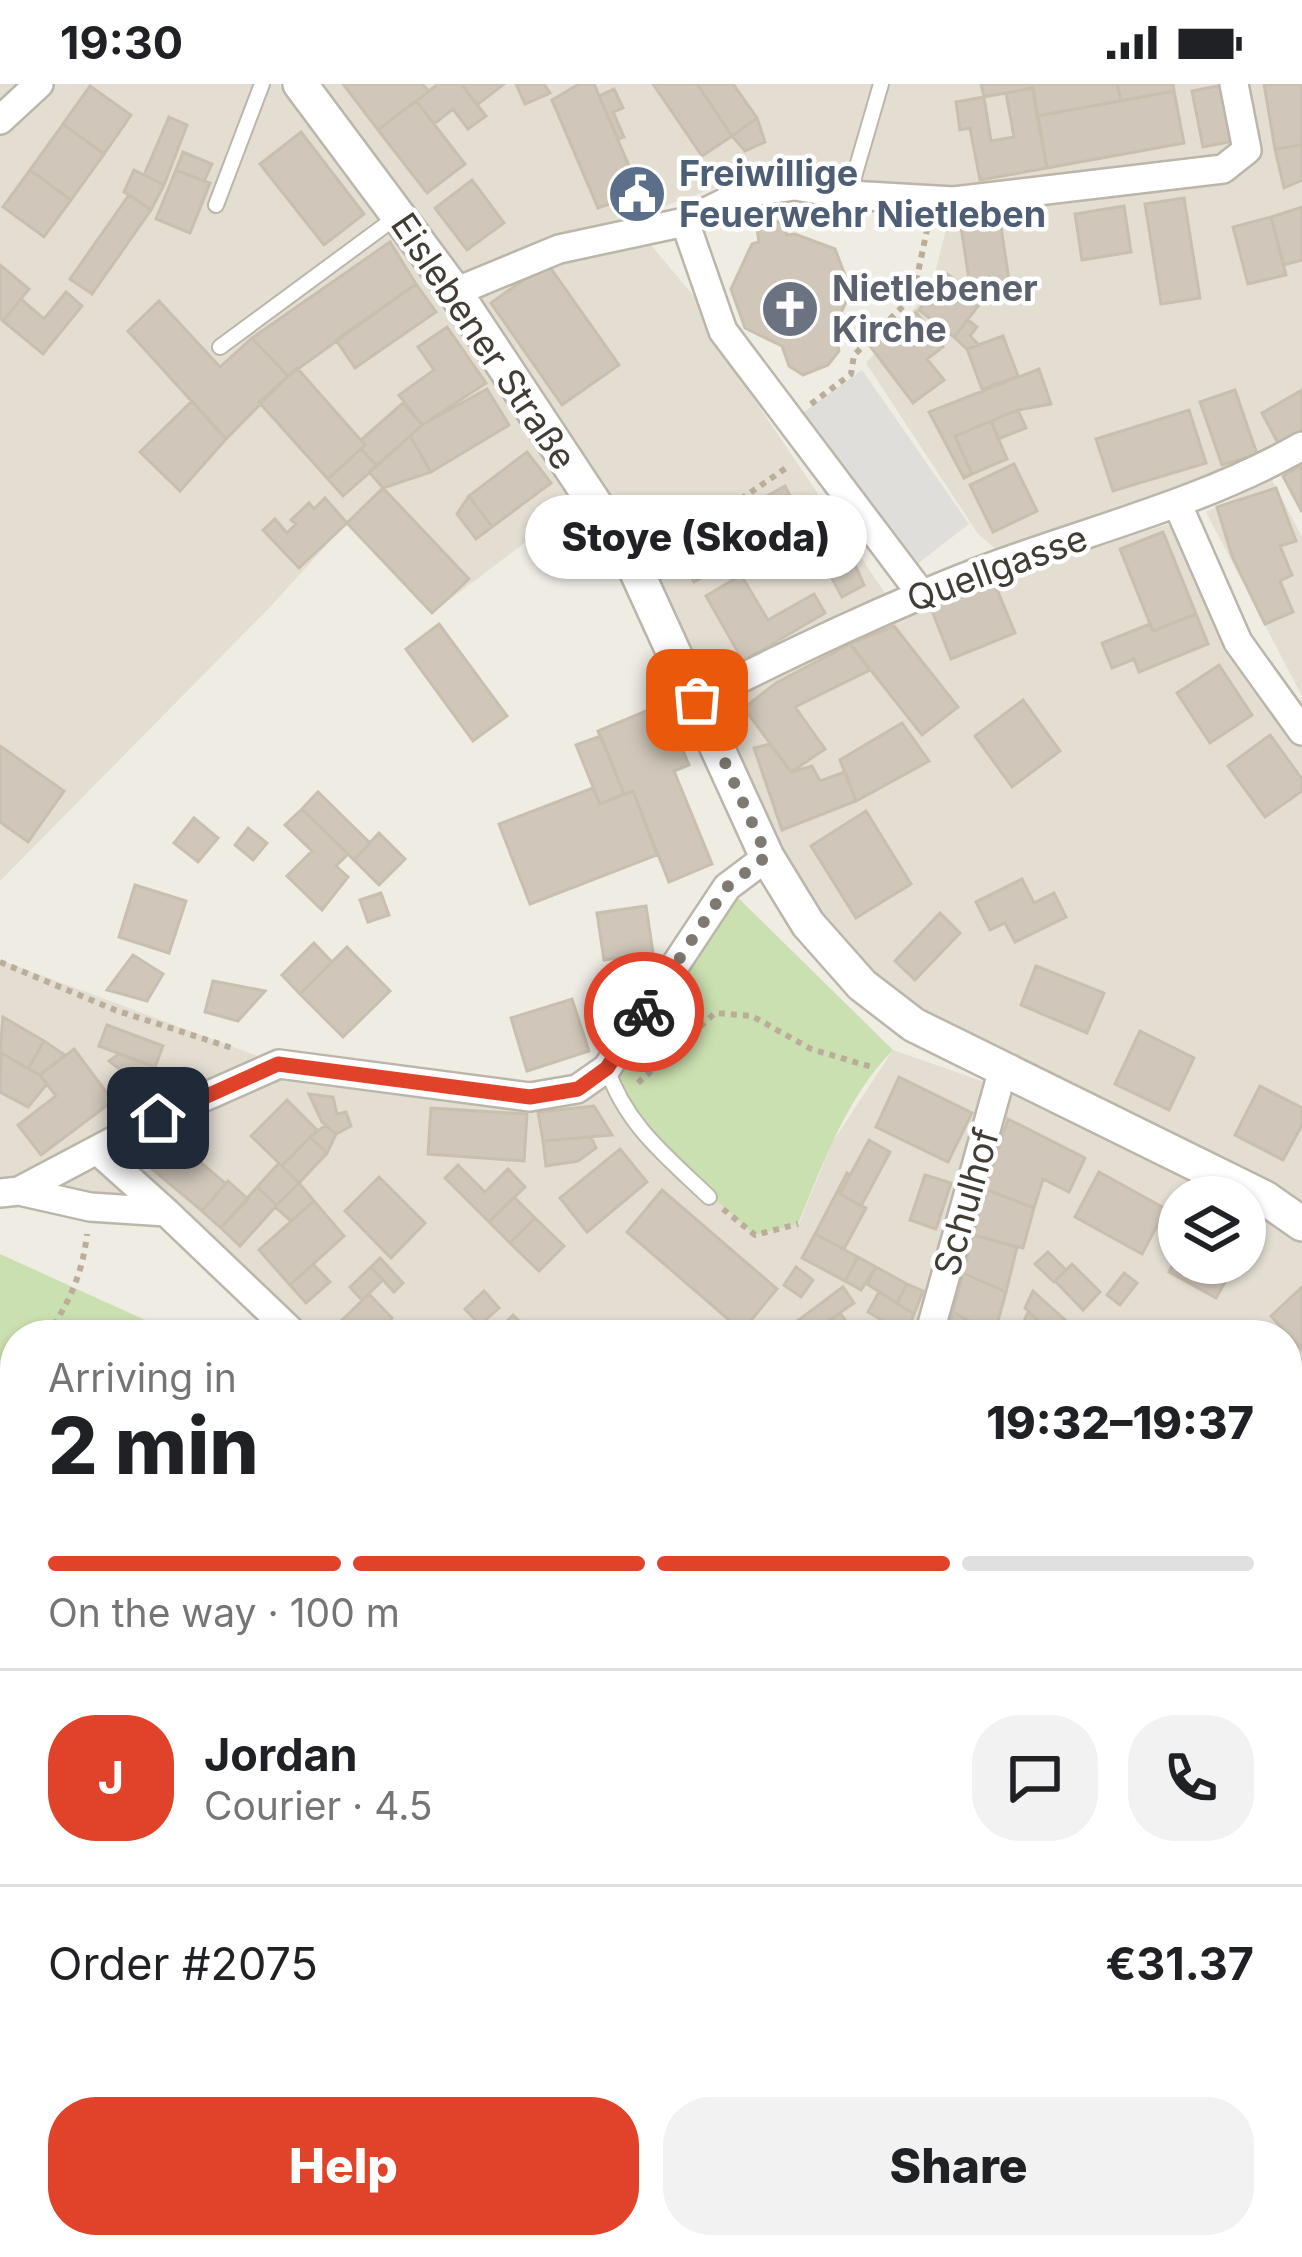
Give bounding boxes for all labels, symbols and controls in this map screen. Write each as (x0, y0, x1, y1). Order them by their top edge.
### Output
text: 19:30 (60, 15, 183, 70)
place label: Freiwillige Feuerwehr Nietleben (679, 151, 1046, 236)
public building icon: Freiwillige Feuerwehr Nietleben (606, 163, 668, 225)
street label: Eislebener Straße (382, 204, 586, 478)
place label: Nietlebener Kirche (832, 266, 1038, 351)
church icon: Nietlebener Kirche (759, 278, 821, 340)
callout: Stoye (Skoda) (526, 496, 868, 580)
text: Stoye (Skoda) (562, 513, 830, 560)
street label: Quellgasse (901, 515, 1093, 621)
pin (646, 649, 748, 751)
icon: bag (664, 667, 730, 733)
courier (584, 952, 704, 1072)
icon: bike (611, 979, 677, 1045)
pin (107, 1067, 209, 1169)
icon: home (125, 1085, 191, 1151)
street label: Schulhof (924, 1123, 1008, 1281)
map controls (1158, 1176, 1266, 1284)
button: layers (1158, 1176, 1266, 1284)
text: Arriving in (48, 1354, 237, 1401)
text: 19:32–19:37 (986, 1395, 1254, 1450)
text: 2 min (48, 1398, 259, 1493)
text: On the way · 100 m (48, 1589, 400, 1636)
button: chat (972, 1715, 1098, 1841)
button: phone (1128, 1715, 1254, 1841)
text: Jordan (204, 1727, 358, 1782)
text: J (98, 1750, 124, 1805)
text: Courier · 4.5 (204, 1782, 433, 1829)
text: Order #2075 (48, 1936, 318, 1991)
text: €31.37 (1106, 1936, 1254, 1991)
button: Help (48, 2097, 639, 2235)
button: Share (663, 2097, 1254, 2235)

